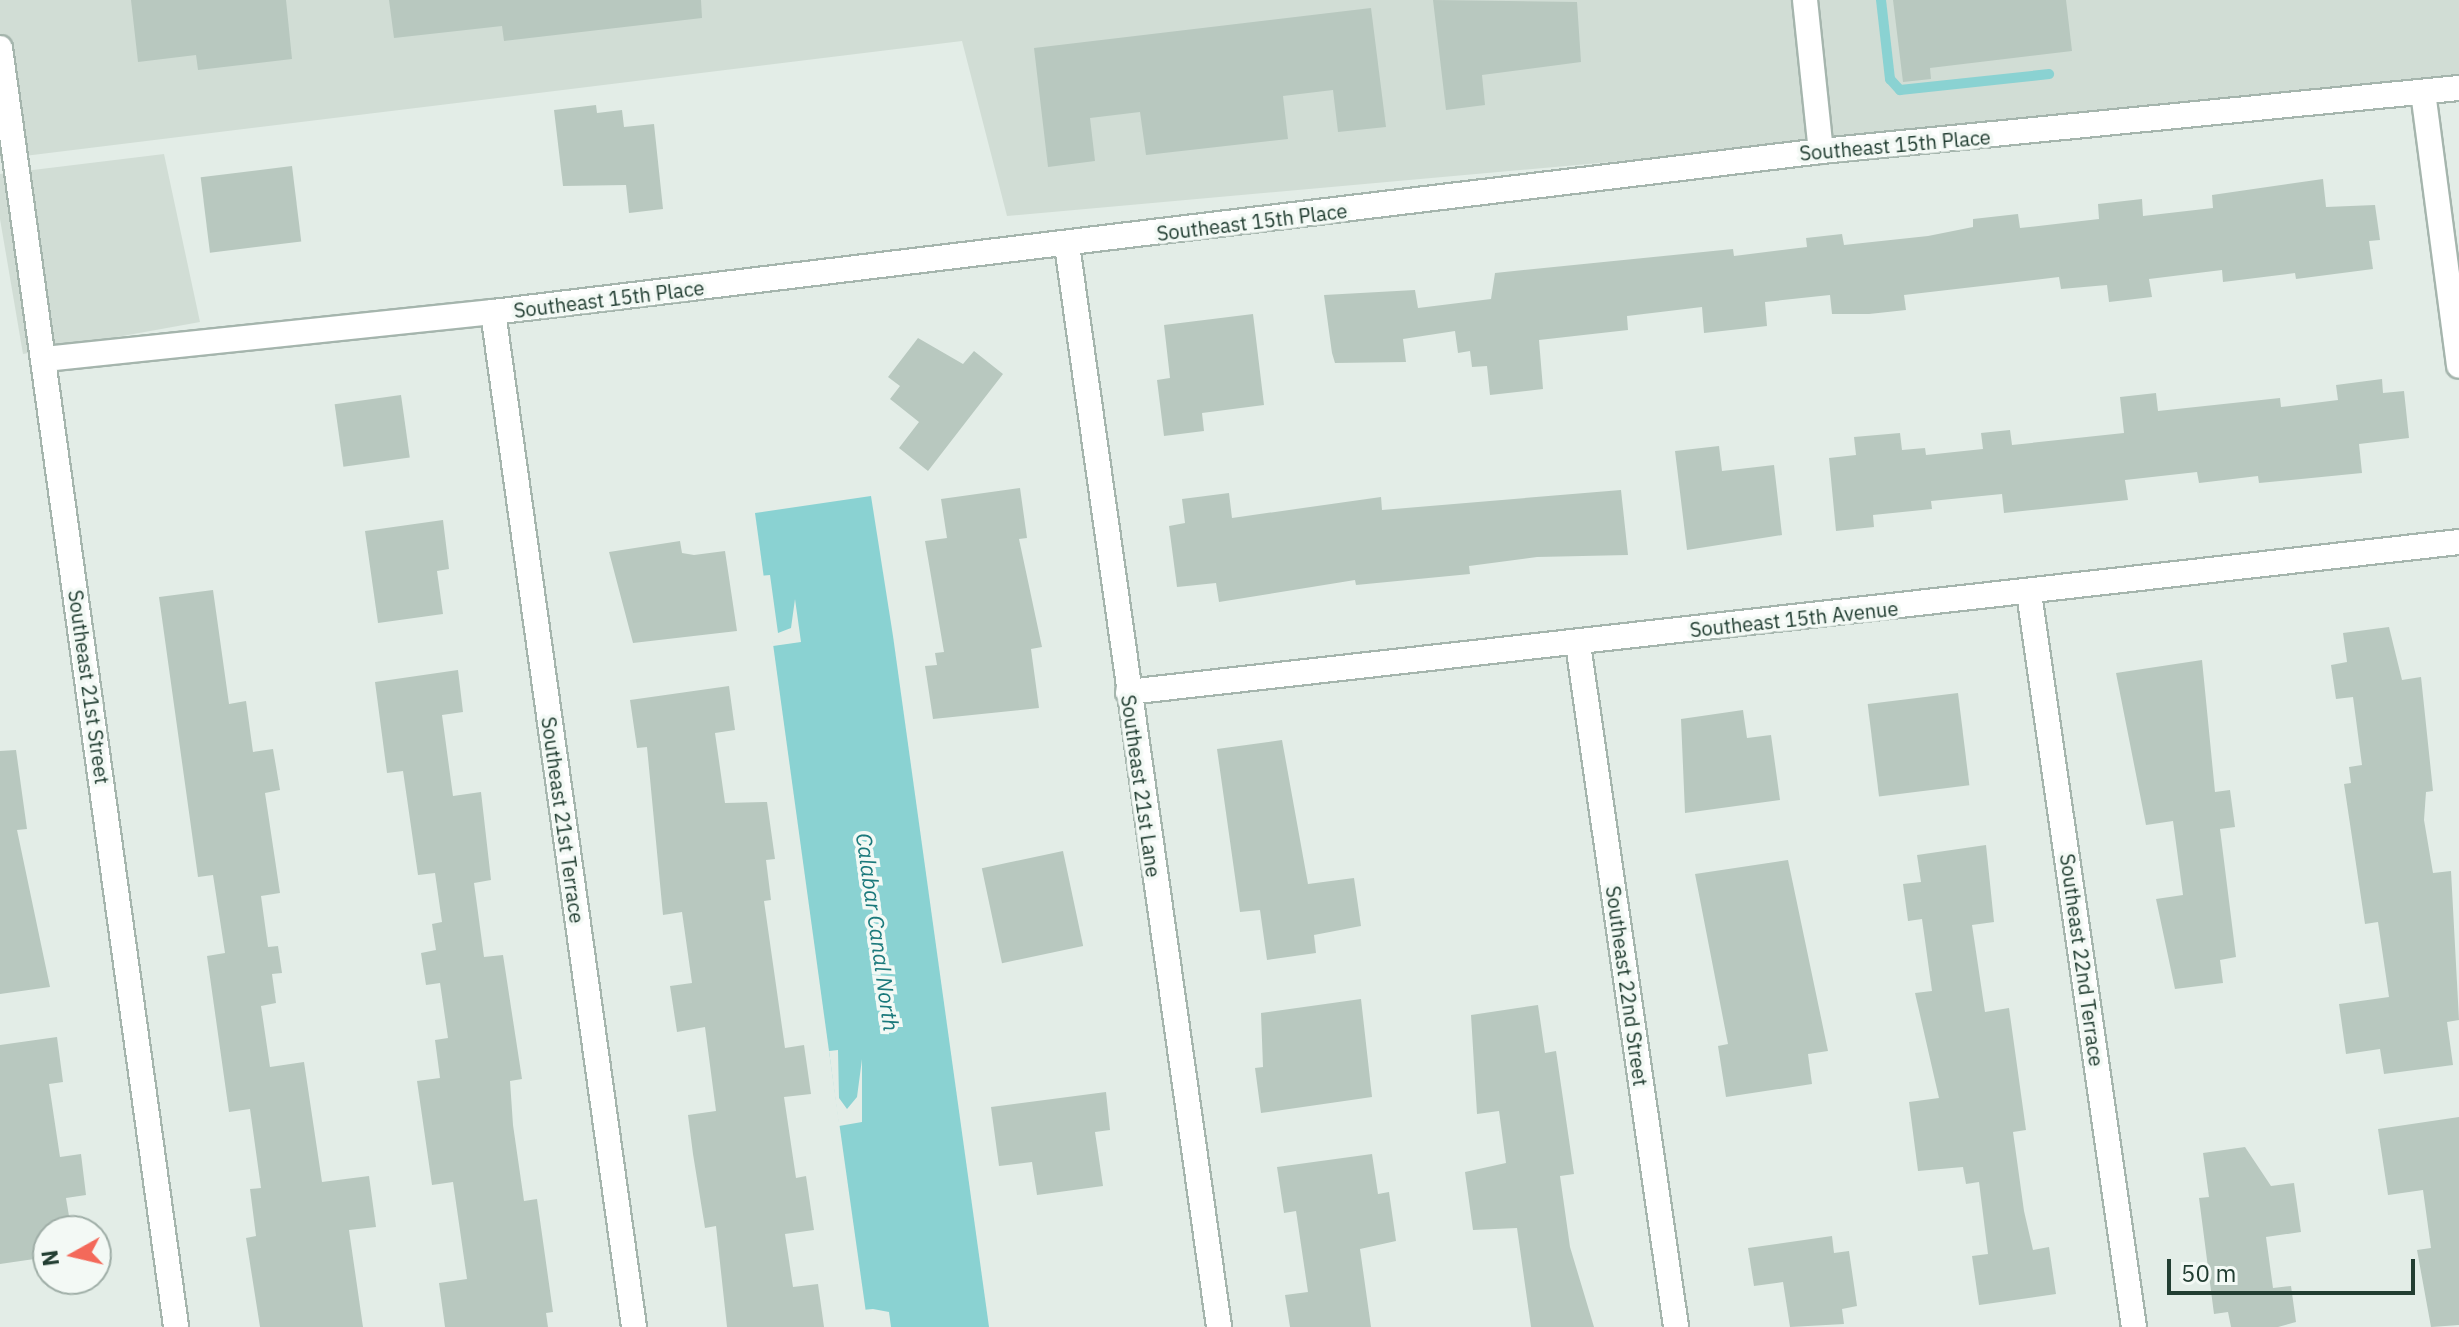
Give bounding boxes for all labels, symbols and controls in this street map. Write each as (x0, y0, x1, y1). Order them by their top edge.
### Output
street label: Southeast 15th Place (1798, 125, 1992, 165)
street label: Southeast 15th Place (1155, 198, 1349, 246)
street label: Southeast 15th Place (512, 275, 706, 323)
street label: Southeast 21st Street (63, 588, 115, 786)
street label: Southeast 15th Avenue (1689, 596, 1899, 642)
street label: Southeast 21st Lane (1116, 693, 1166, 879)
street label: Southeast 21st Terrace (537, 715, 589, 925)
water label: Calabar Canal North (851, 831, 905, 1033)
street label: Southeast 22nd Terrace (2055, 852, 2109, 1068)
street label: Southeast 22nd Street (1601, 884, 1653, 1088)
north arrow (32, 1215, 112, 1295)
scale bar (2171, 1243, 2419, 1293)
text: N (34, 1248, 65, 1268)
text: 50 m (2181, 1257, 2236, 1289)

